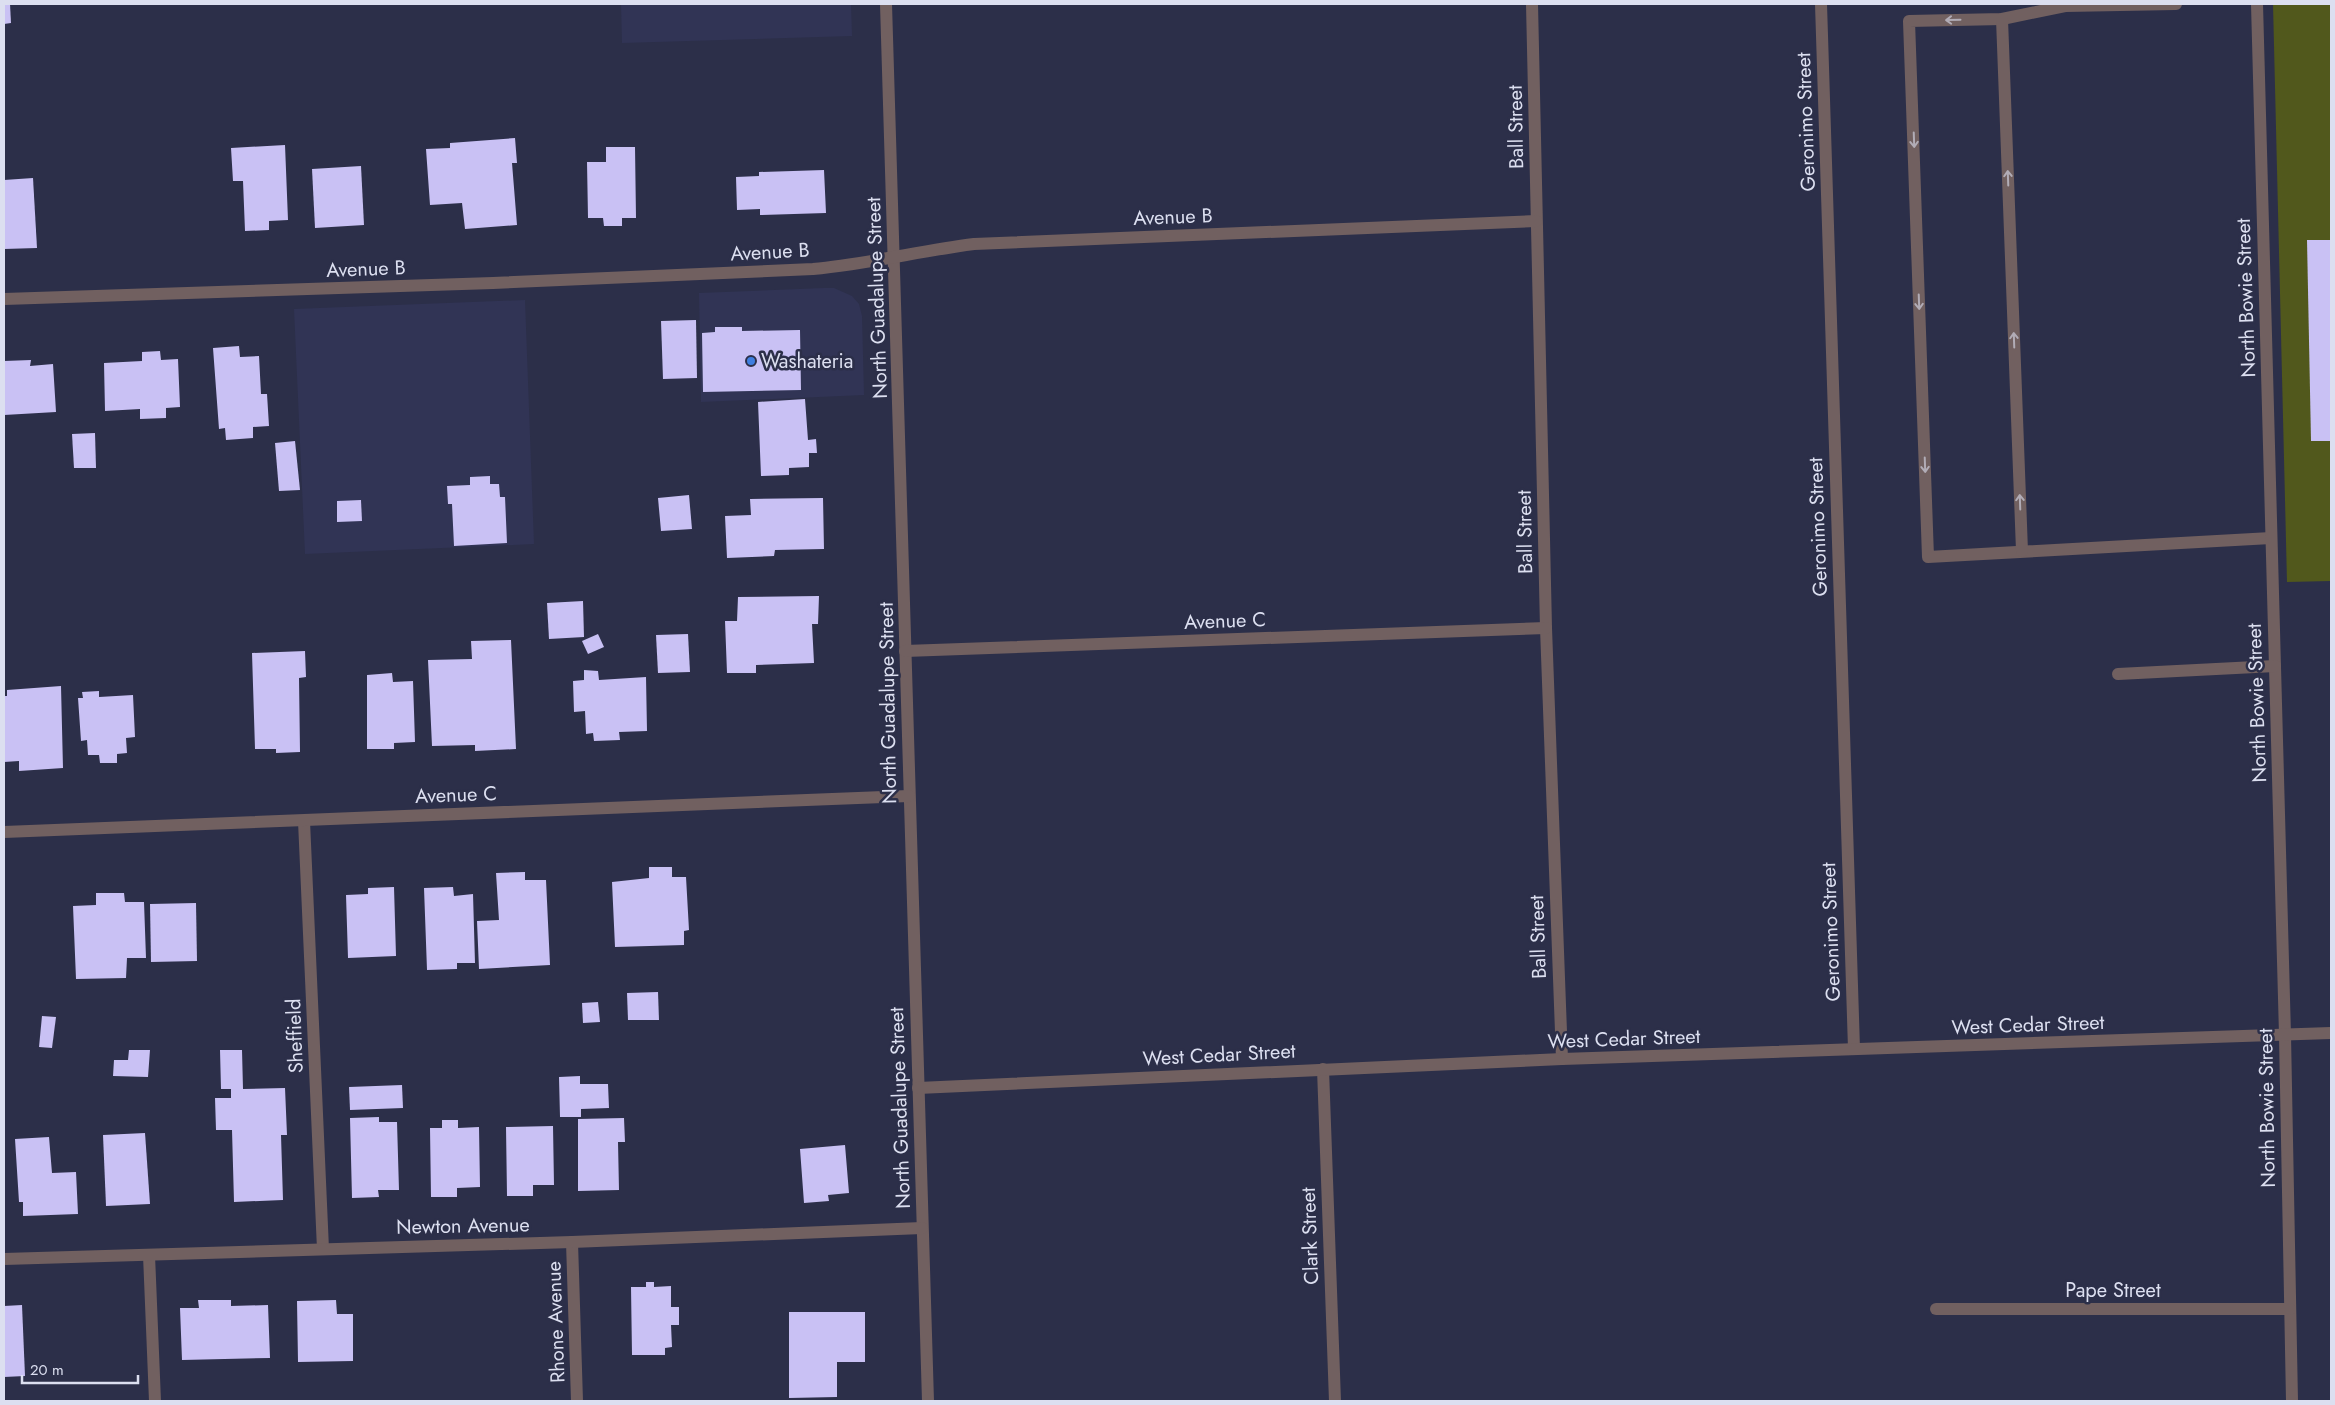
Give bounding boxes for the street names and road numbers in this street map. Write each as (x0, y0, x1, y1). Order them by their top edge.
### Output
street label: Geronimo Street (1789, 52, 1823, 192)
street label: Ball Street (1501, 85, 1531, 169)
street label: North Guadalupe Street (859, 196, 895, 399)
street label: Avenue B (1133, 201, 1213, 233)
street label: North Bowie Street (2229, 218, 2263, 378)
street label: Avenue B (730, 235, 810, 269)
street label: Avenue B (326, 253, 406, 285)
street label: Geronimo Street (1801, 457, 1835, 597)
street label: Ball Street (1510, 490, 1540, 574)
street label: North Guadalupe Street (872, 602, 904, 804)
street label: Avenue C (1184, 605, 1266, 637)
street label: North Bowie Street (2240, 623, 2274, 783)
street label: Avenue C (415, 779, 497, 811)
street label: Geronimo Street (1814, 862, 1848, 1002)
street label: Ball Street (1522, 894, 1554, 979)
street label: Sheffield (279, 998, 311, 1074)
street label: North Guadalupe Street (882, 1006, 918, 1209)
street label: West Cedar Street (1951, 1008, 2105, 1042)
street label: West Cedar Street (1547, 1022, 1701, 1056)
street label: North Bowie Street (2251, 1028, 2283, 1188)
street label: West Cedar Street (1142, 1037, 1296, 1073)
street label: Clark Street (1294, 1187, 1326, 1285)
street label: Newton Avenue (396, 1210, 530, 1242)
street label: Rhone Avenue (539, 1261, 573, 1383)
street label: Pape Street (2065, 1276, 2161, 1305)

